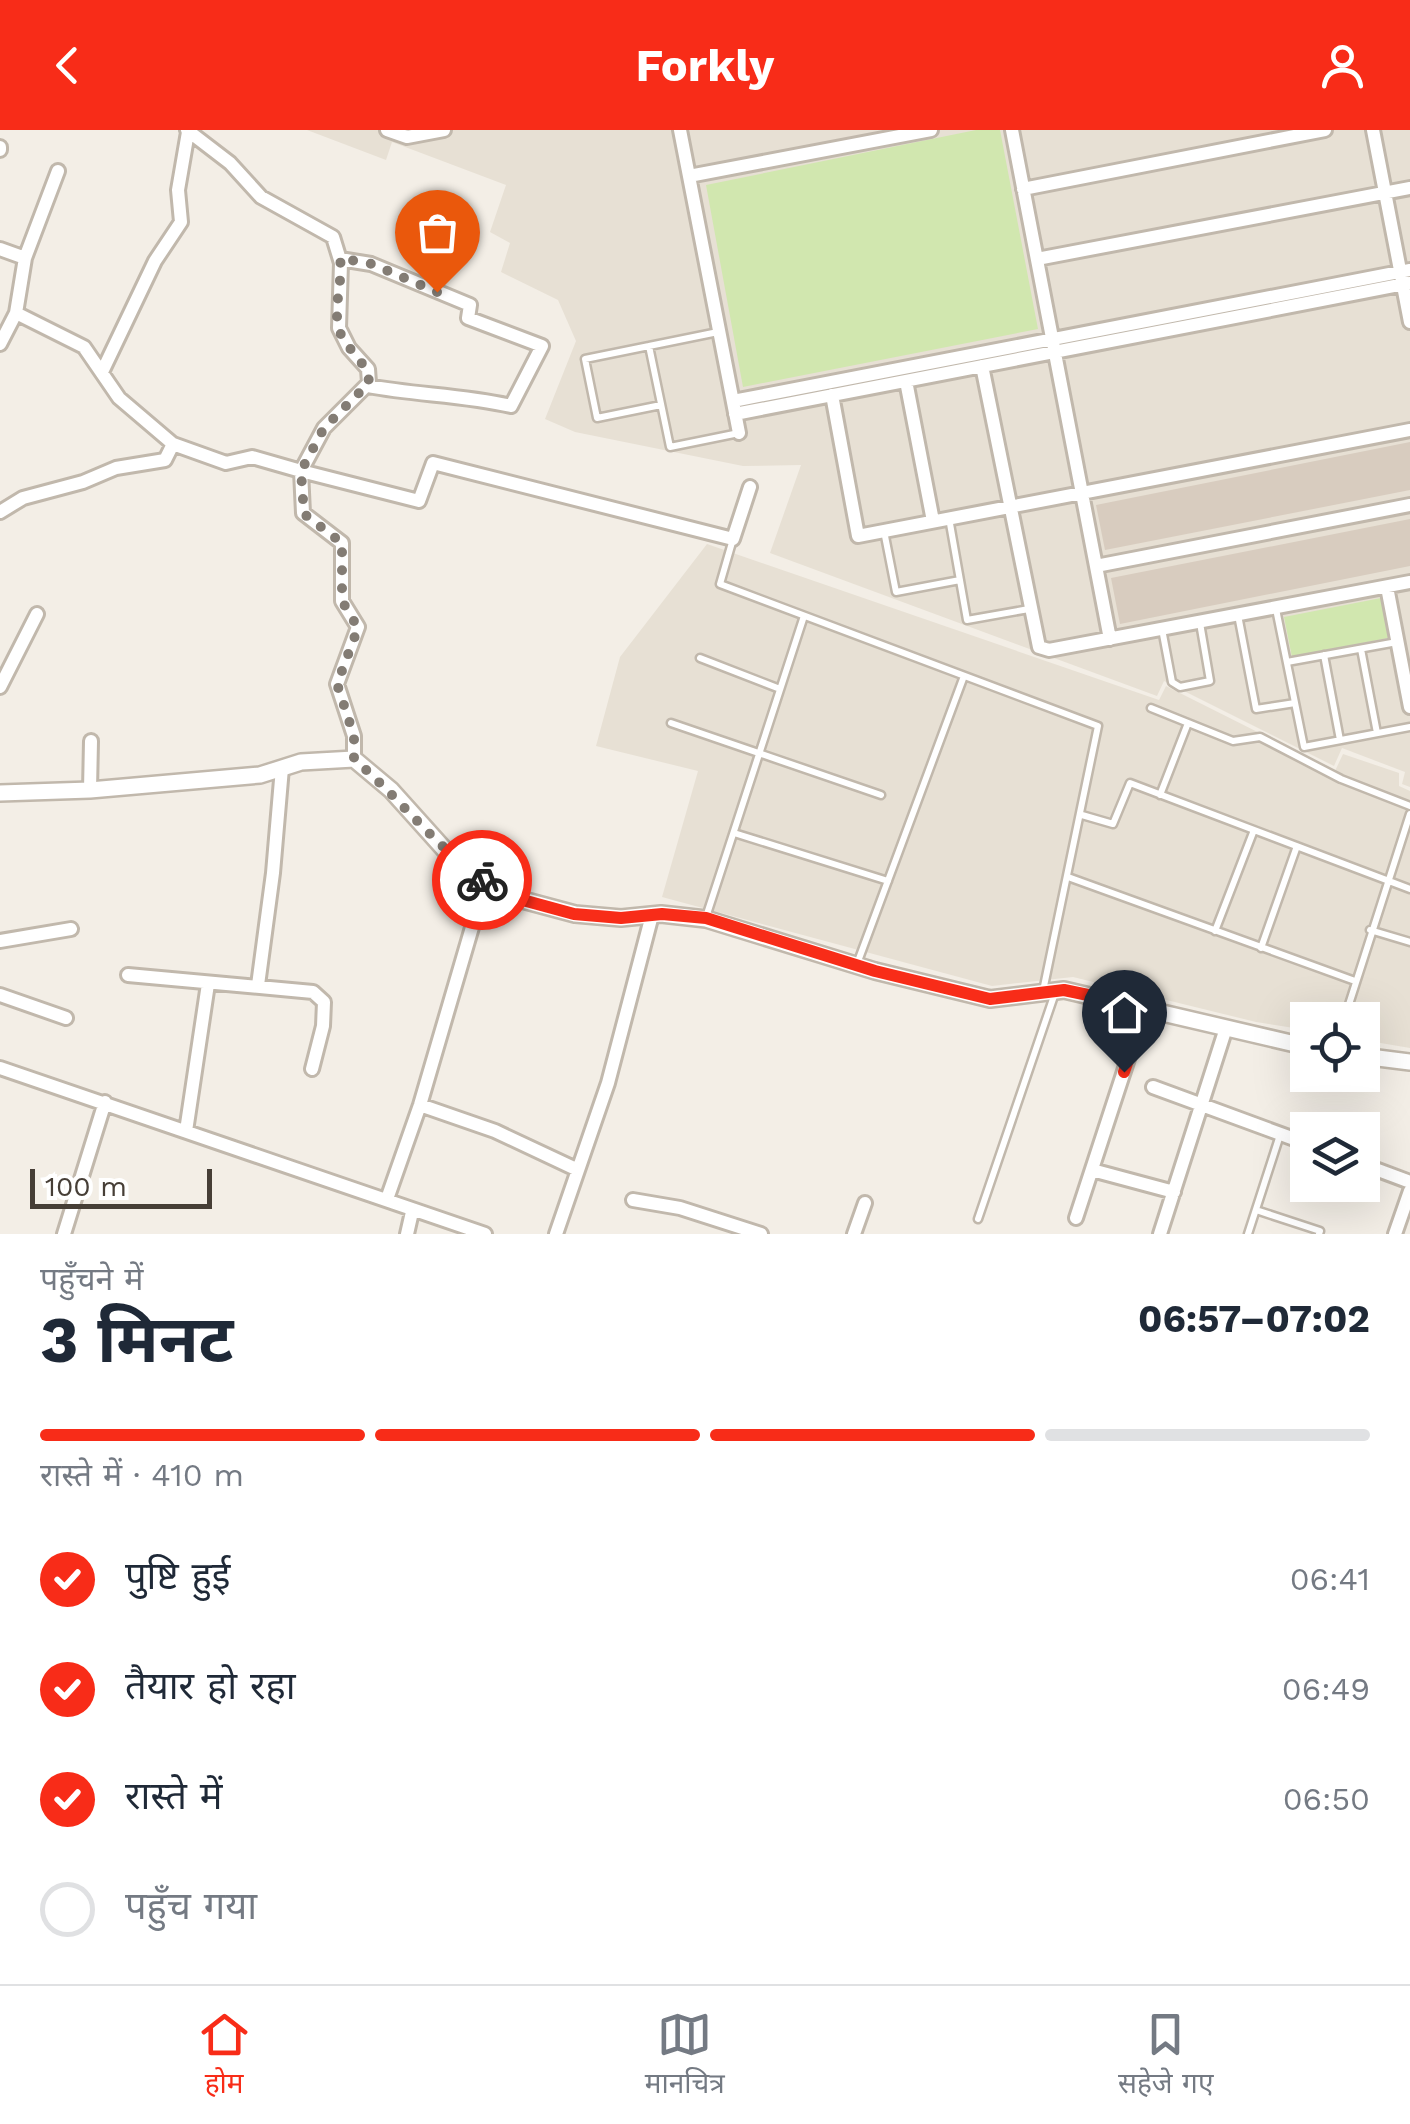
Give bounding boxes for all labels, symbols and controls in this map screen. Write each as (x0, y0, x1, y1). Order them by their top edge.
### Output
icon: back (40, 38, 95, 93)
icon: person (1315, 38, 1370, 93)
text: Forkly (636, 39, 774, 92)
pin (395, 190, 480, 293)
icon: bag (410, 205, 465, 260)
courier (432, 830, 532, 930)
icon: bike (455, 853, 510, 908)
pin (1082, 970, 1167, 1073)
icon: home (1097, 985, 1152, 1040)
map controls (1290, 1002, 1380, 1202)
button: locate (1290, 1002, 1380, 1092)
button: layers (1290, 1112, 1380, 1202)
scale bar (30, 1164, 212, 1208)
text: 100 m (45, 1170, 127, 1203)
text: पहुँचने में (40, 1260, 143, 1298)
text: 06:57–07:02 (1138, 1297, 1370, 1341)
text: 3 मिनट (40, 1302, 234, 1378)
text: रास्ते में · 410 m (40, 1456, 244, 1494)
icon: check (40, 1552, 95, 1607)
text: पुष्टि हुई (125, 1554, 230, 1598)
text: 06:41 (1290, 1560, 1370, 1598)
icon: check (40, 1662, 95, 1717)
text: तैयार हो रहा (125, 1664, 296, 1708)
text: 06:49 (1282, 1670, 1370, 1708)
icon: check (40, 1772, 95, 1827)
text: रास्ते में (125, 1774, 223, 1818)
text: 06:50 (1283, 1780, 1370, 1818)
text: पहुँच गया (125, 1884, 257, 1928)
tab: होम (197, 2007, 252, 2104)
tab: मानचित्र (645, 2007, 725, 2104)
tab: सहेजे गए (1118, 2007, 1213, 2104)

